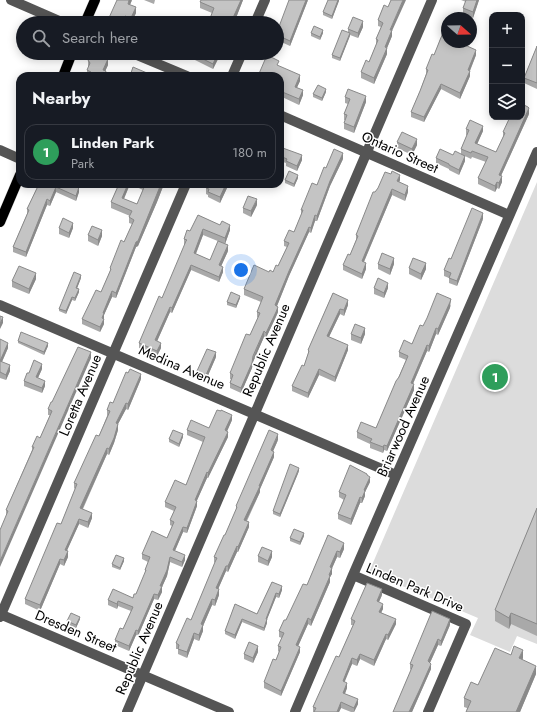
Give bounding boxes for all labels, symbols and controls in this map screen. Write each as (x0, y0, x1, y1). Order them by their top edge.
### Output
north arrow (441, 12, 477, 48)
map controls (489, 12, 525, 120)
button: + (489, 12, 525, 48)
search box (16, 16, 284, 60)
icon: search (30, 27, 52, 49)
text: Search here (62, 27, 138, 49)
button: − (489, 48, 525, 84)
button: layers (489, 84, 525, 120)
text: Nearby (32, 86, 90, 110)
street label: Ontario Street (358, 126, 442, 178)
text: Linden Park (71, 132, 154, 154)
text: 1 (43, 143, 49, 162)
text: 180 m (232, 143, 267, 162)
text: Park (71, 154, 94, 173)
your location (231, 260, 251, 280)
street label: Republic Avenue (237, 300, 295, 400)
street label: Medina Avenue (136, 340, 228, 394)
street label: Loretta Avenue (54, 351, 106, 439)
pin: 1 (482, 362, 508, 392)
street label: Briarwood Avenue (372, 372, 434, 480)
street label: Linden Park Drive (363, 557, 467, 617)
street label: Republic Avenue (110, 598, 168, 698)
street label: Dresden Street (32, 605, 121, 657)

